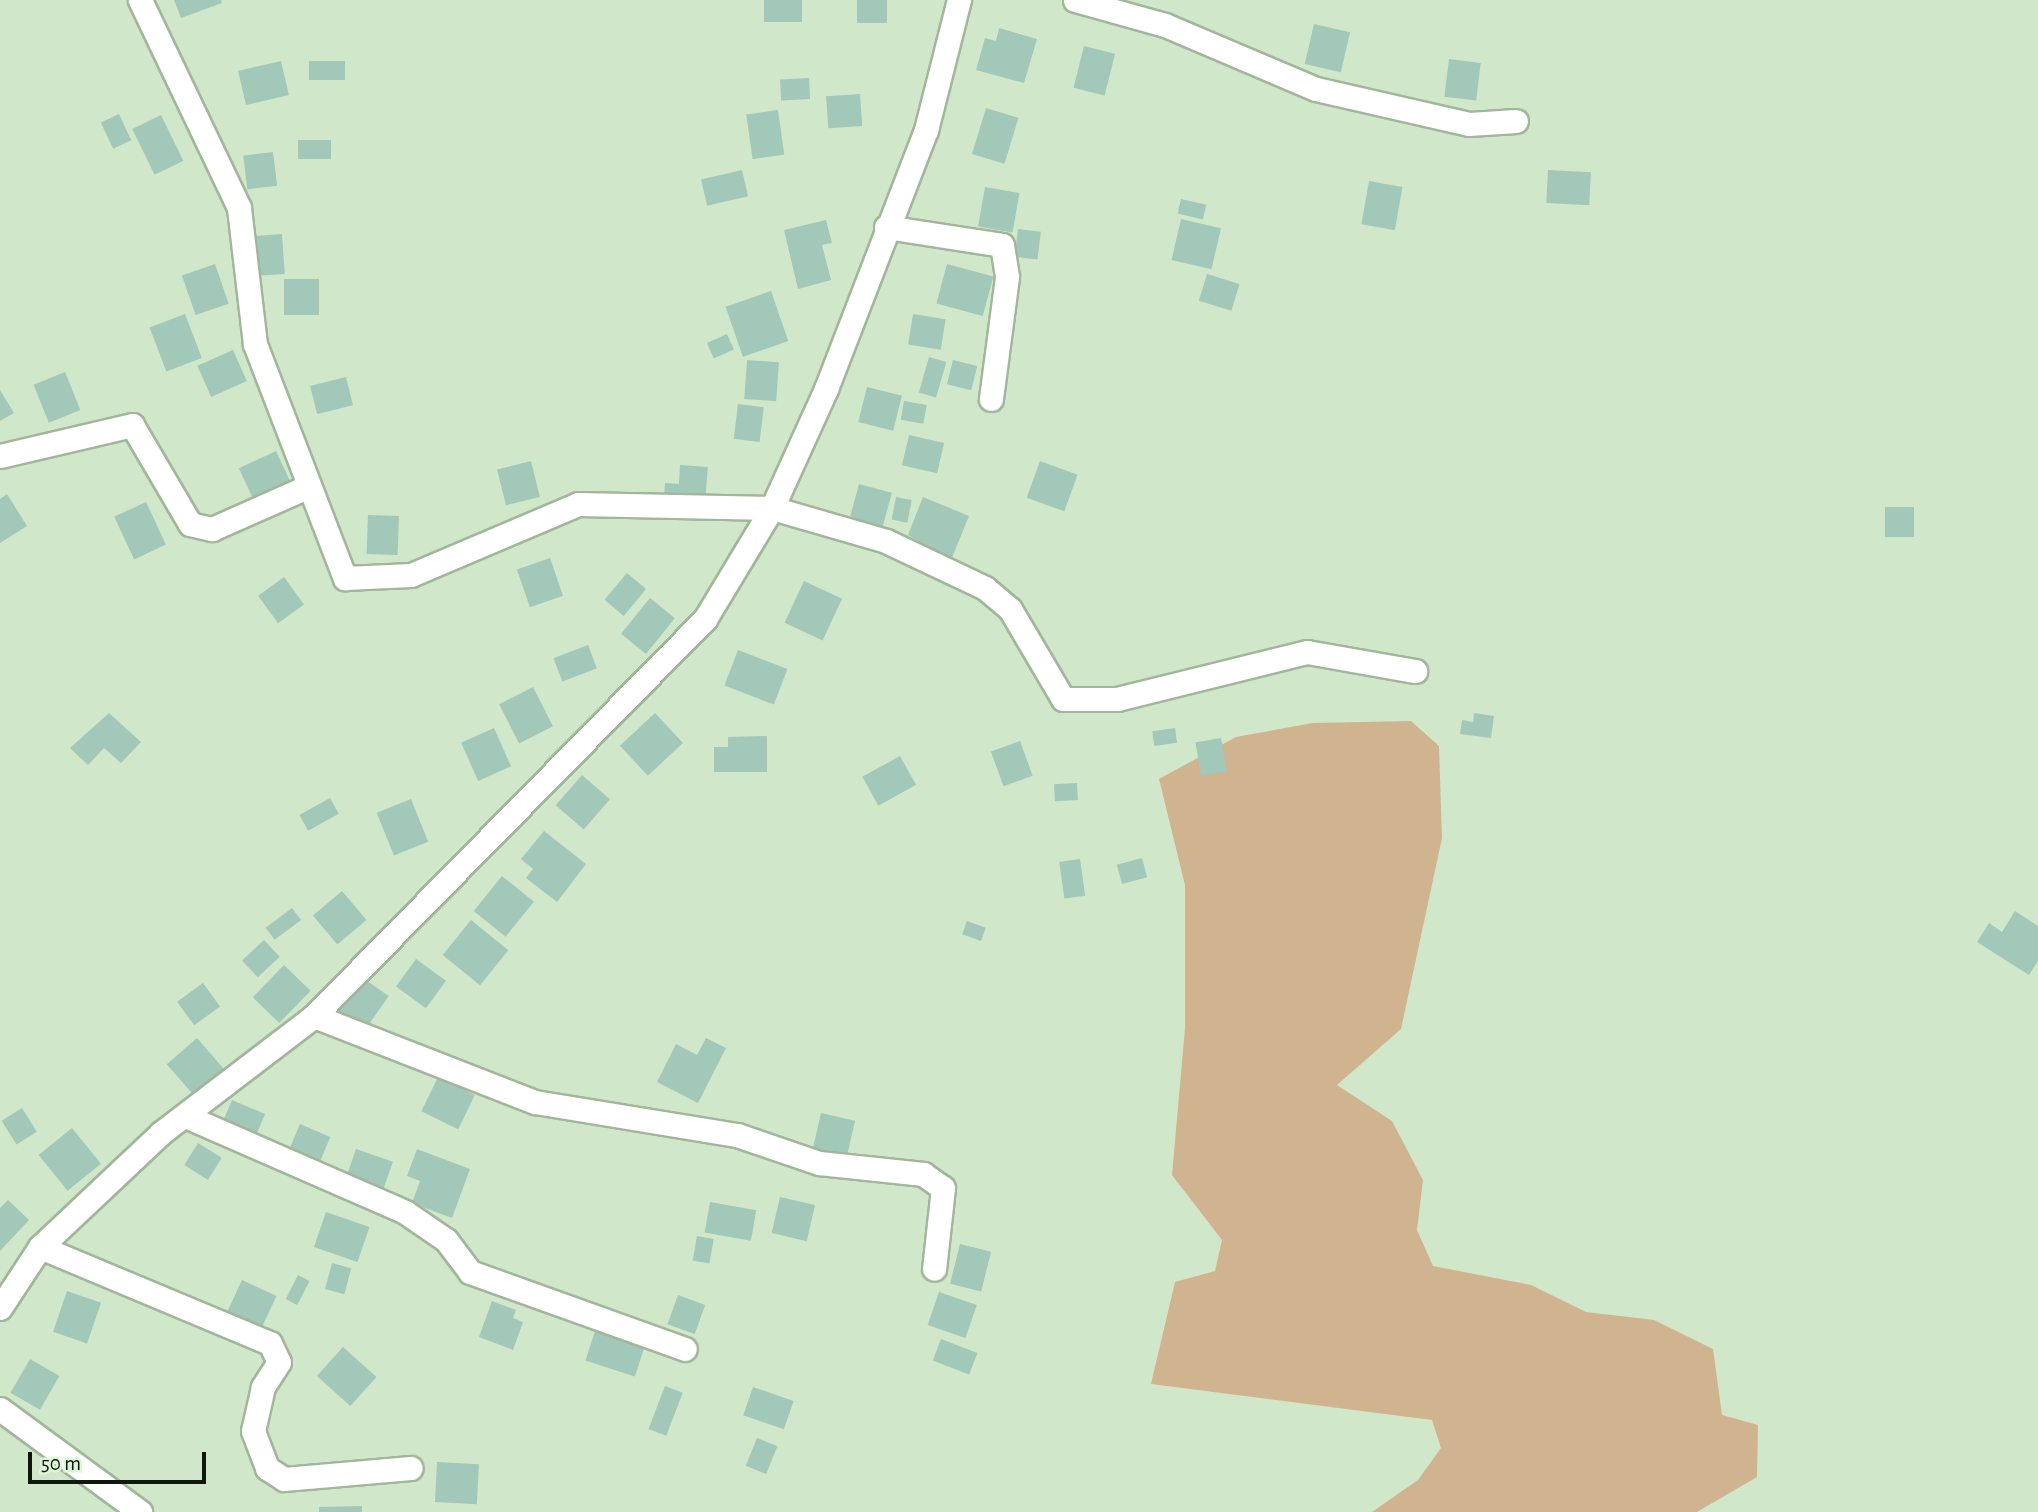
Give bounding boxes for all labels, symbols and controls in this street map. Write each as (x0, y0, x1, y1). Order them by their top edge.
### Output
scale bar (32, 1438, 210, 1482)
text: 50 m (41, 1453, 81, 1474)

